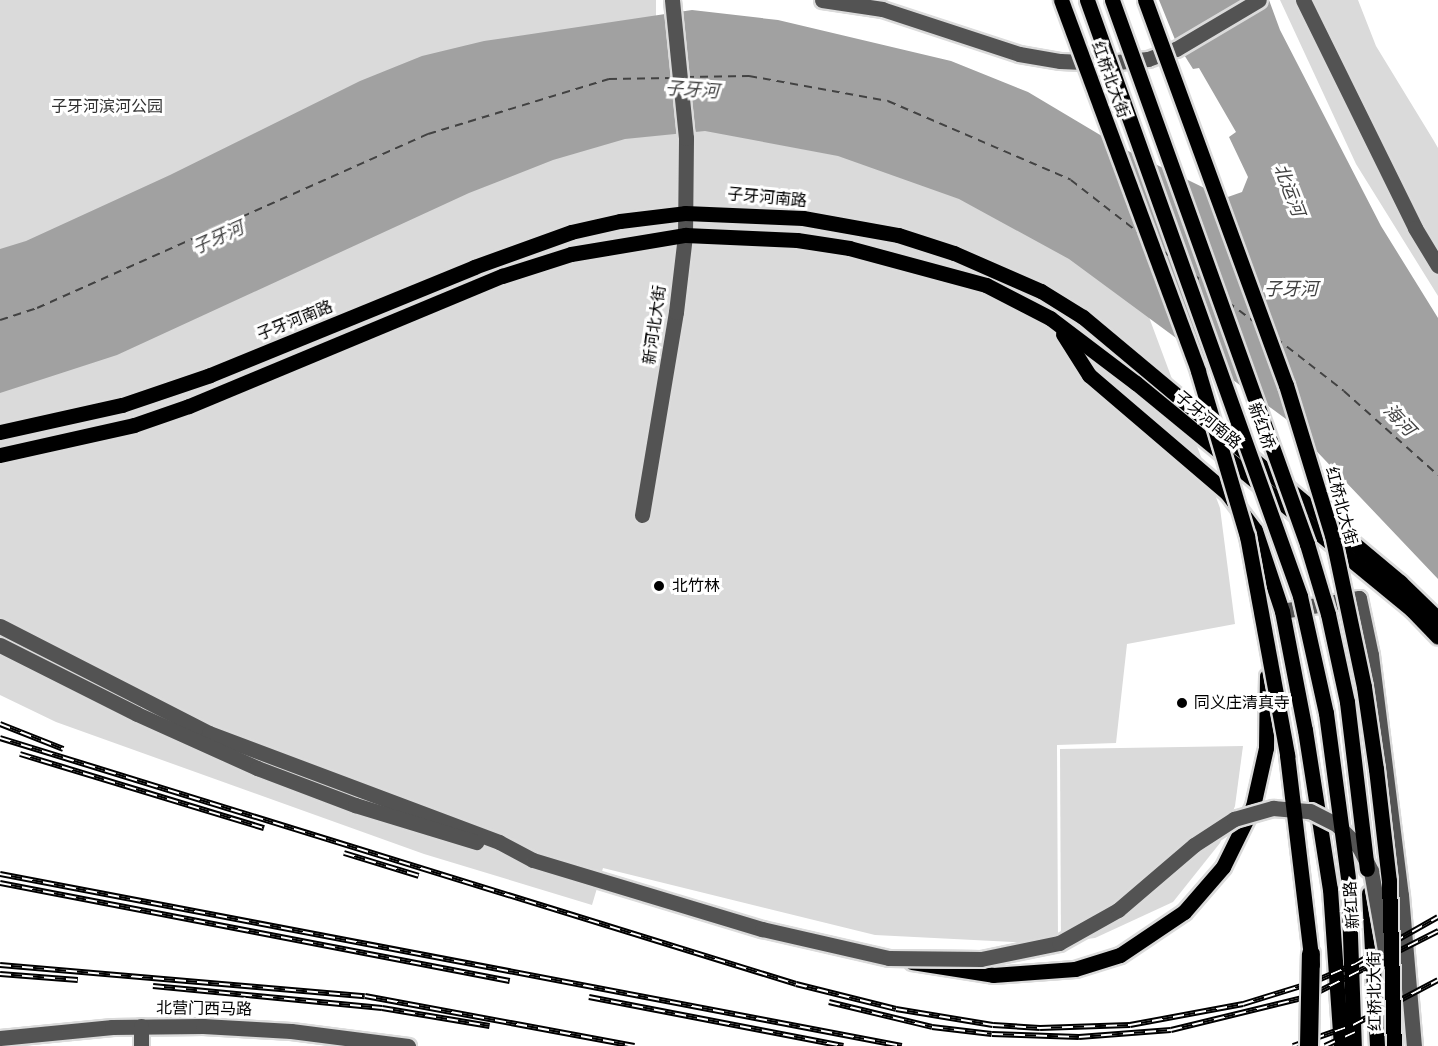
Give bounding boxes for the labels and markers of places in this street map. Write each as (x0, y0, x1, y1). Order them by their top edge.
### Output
place label: 北竹林 (672, 576, 720, 596)
marker: 北竹林 (650, 577, 668, 595)
place label: 同义庄清真寺 (1194, 693, 1290, 713)
marker: 同义庄清真寺 (1175, 696, 1189, 710)

